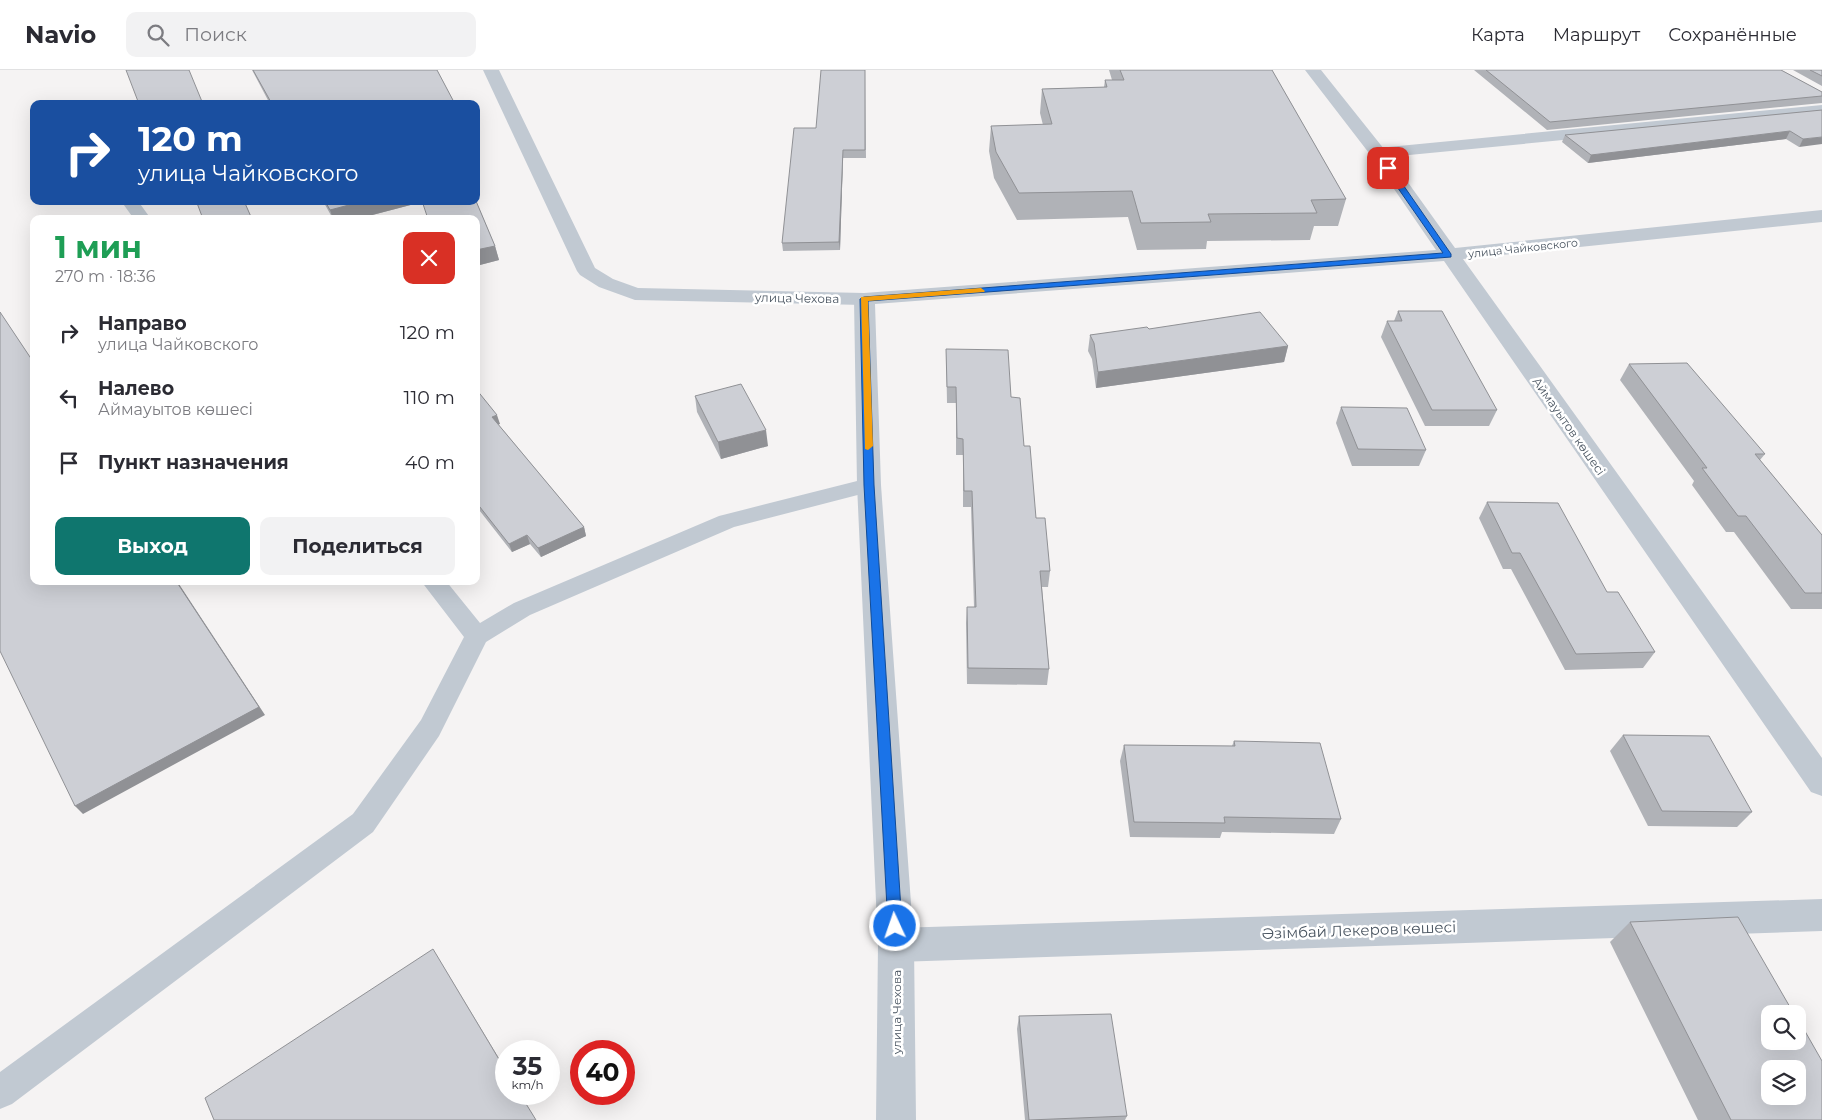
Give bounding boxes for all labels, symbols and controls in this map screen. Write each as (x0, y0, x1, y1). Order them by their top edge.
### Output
search box (126, 12, 476, 57)
text: Navio (25, 20, 96, 49)
icon: search (144, 21, 172, 49)
text: Поиск (184, 23, 247, 46)
text: Карта (1471, 24, 1525, 46)
text: Маршрут (1553, 24, 1640, 46)
text: Сохранённые (1668, 24, 1797, 46)
text: 120 m (138, 117, 243, 160)
icon: right (55, 120, 120, 185)
pin (1367, 147, 1409, 189)
icon: arrive (1374, 154, 1402, 182)
text: улица Чайковского (138, 160, 359, 187)
text: 1 мин (55, 229, 142, 266)
button: close (403, 232, 455, 284)
street label: улица Чайковского (1466, 235, 1579, 261)
text: 270 m · 18:36 (55, 267, 155, 286)
street label: улица Чехова (754, 290, 839, 306)
text: Направо (98, 312, 187, 335)
icon: right (55, 319, 83, 347)
text: 120 m (400, 321, 455, 344)
text: улица Чайковского (98, 335, 258, 354)
street label: Аймауытов көшесі (1530, 374, 1608, 478)
text: Налево (98, 377, 174, 400)
icon: left (55, 384, 83, 412)
text: 110 m (404, 386, 455, 409)
text: Аймауытов көшесі (98, 400, 253, 419)
icon: arrive (55, 449, 83, 477)
text: Пункт назначения (98, 451, 289, 474)
text: 40 m (405, 451, 455, 474)
button: Выход (55, 517, 250, 575)
button: Поделиться (260, 517, 455, 575)
position arrow (868, 899, 920, 951)
street label: Әзімбай Лекеров көшесі (1261, 917, 1457, 943)
street label: улица Чехова (889, 970, 904, 1055)
map controls (1761, 1005, 1806, 1105)
button: search (1761, 1005, 1806, 1050)
speed limit sign: 40 (570, 1040, 635, 1105)
text: 35 (513, 1051, 542, 1081)
button: layers (1761, 1060, 1806, 1105)
text: km/h (511, 1077, 544, 1092)

